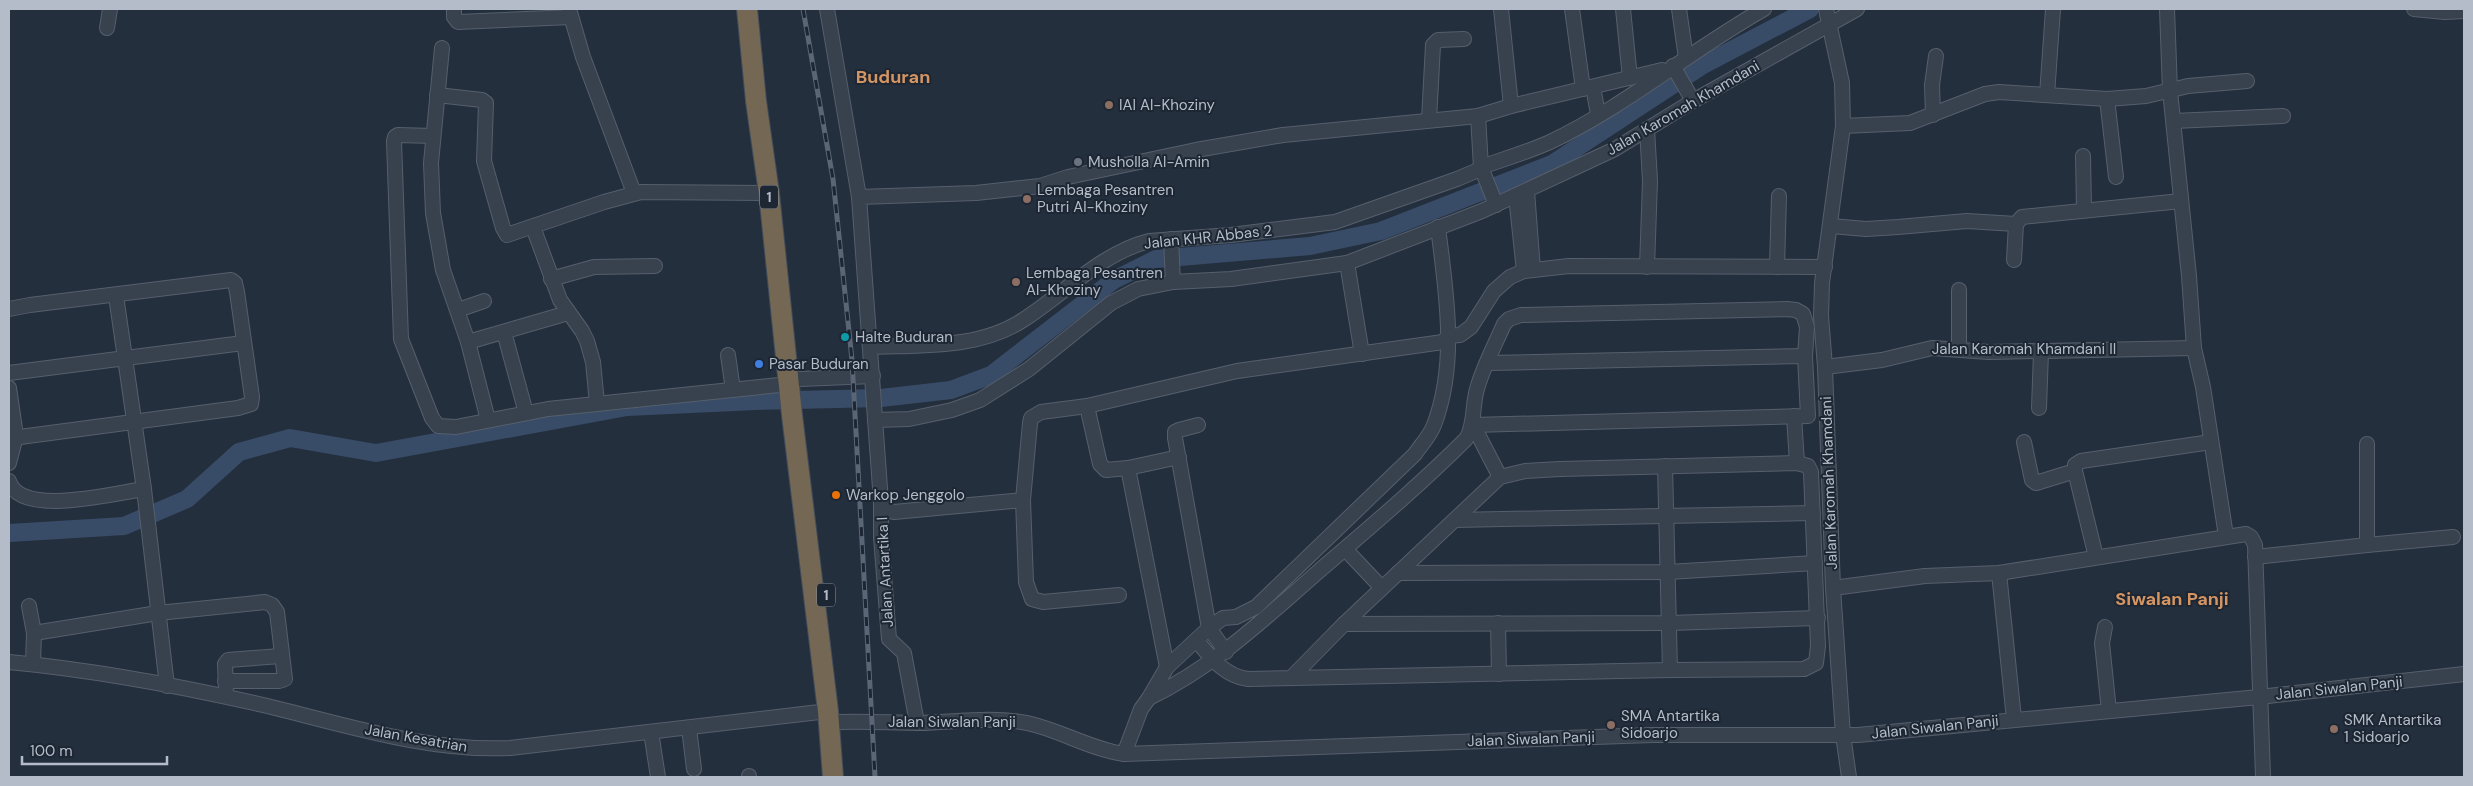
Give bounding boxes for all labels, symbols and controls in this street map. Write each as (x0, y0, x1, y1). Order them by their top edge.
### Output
street label: Jalan Karomah Khamdani (1603, 56, 1763, 160)
district label: Buduran (856, 65, 930, 89)
place label: IAI Al-Khoziny (1119, 95, 1216, 115)
marker: IAI Al-Khoziny (1103, 99, 1115, 111)
place label: Musholla Al-Amin (1088, 152, 1210, 172)
marker: Musholla Al-Amin (1072, 156, 1084, 168)
place label: Lembaga Pesantren Putri Al-Khoziny (1037, 180, 1174, 217)
road number: 1 (760, 186, 778, 208)
marker: Lembaga Pesantren Putri Al-Khoziny (1021, 193, 1033, 205)
street label: Jalan KHR Abbas 2 (1143, 220, 1273, 254)
place label: Lembaga Pesantren Al-Khoziny (1026, 263, 1163, 300)
marker: Lembaga Pesantren Al-Khoziny (1010, 276, 1022, 288)
place label: Halte Buduran (855, 327, 953, 347)
marker: Halte Buduran (839, 331, 851, 343)
street label: Jalan Karomah Khamdani II (1932, 339, 2116, 359)
place label: Pasar Buduran (769, 354, 869, 374)
marker: Pasar Buduran (753, 358, 765, 370)
street label: Jalan Karomah Khamdani (1816, 396, 1842, 570)
place label: Warkop Jenggolo (846, 485, 965, 505)
marker: Warkop Jenggolo (830, 489, 842, 501)
street label: Jalan Antartika I (872, 516, 898, 628)
road number: 1 (817, 584, 835, 606)
district label: Siwalan Panji (2115, 587, 2229, 611)
street label: Jalan Siwalan Panji (2274, 671, 2404, 705)
place label: SMA Antartika Sidoarjo (1621, 706, 1720, 743)
street label: Jalan Siwalan Panji (1870, 710, 2000, 744)
place label: SMK Antartika 1 Sidoarjo (2344, 710, 2441, 747)
street label: Jalan Siwalan Panji (888, 712, 1016, 732)
street label: Jalan Kesatrian (363, 719, 469, 757)
marker: SMA Antartika Sidoarjo (1605, 719, 1617, 731)
marker: SMK Antartika 1 Sidoarjo (2328, 723, 2340, 735)
street label: Jalan Siwalan Panji (1467, 727, 1595, 751)
scale bar (22, 734, 168, 766)
text: 100 m (30, 741, 73, 761)

